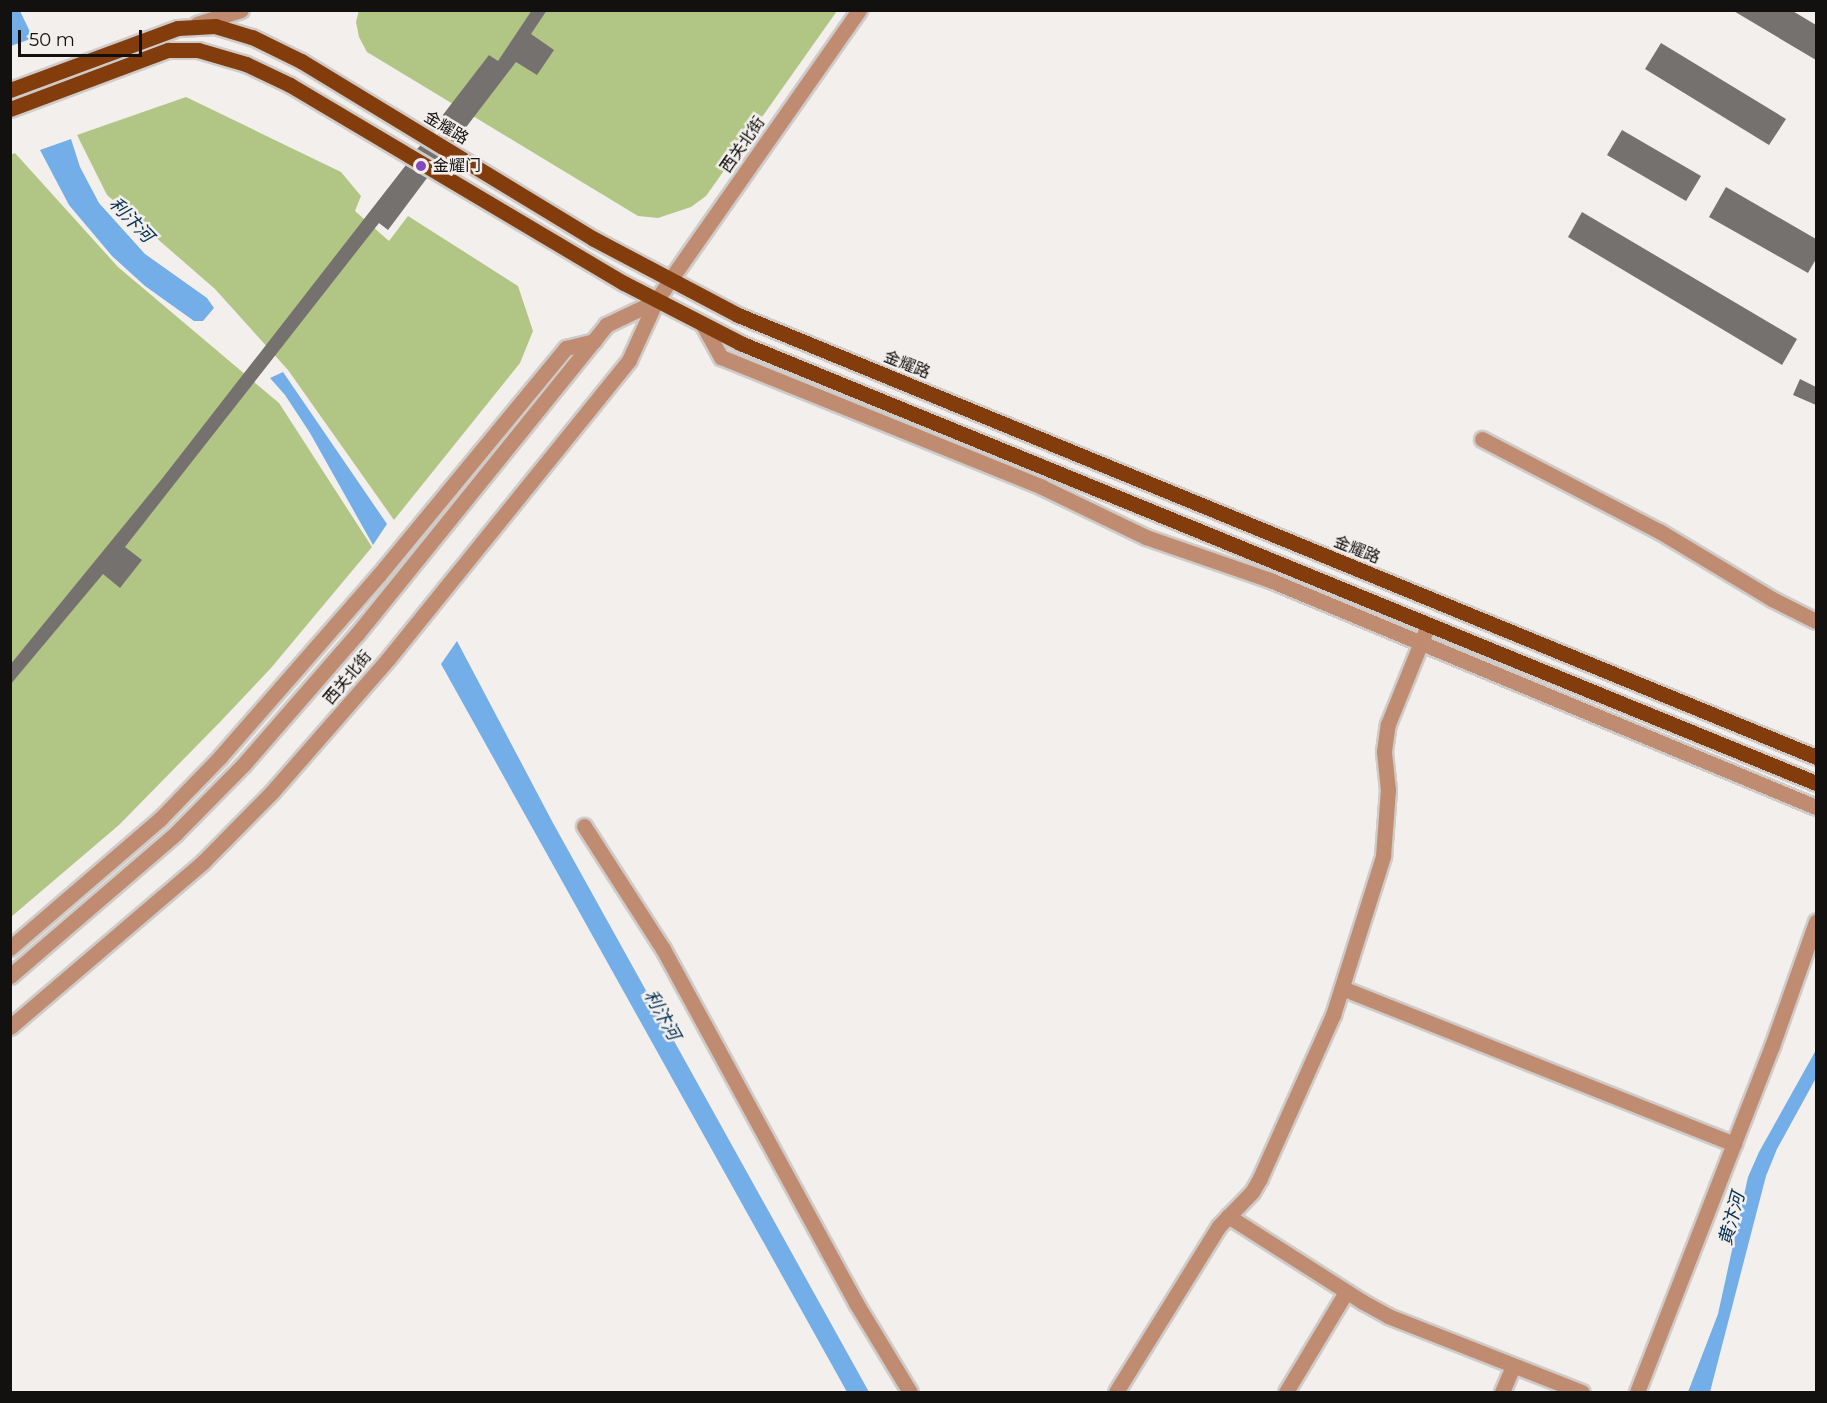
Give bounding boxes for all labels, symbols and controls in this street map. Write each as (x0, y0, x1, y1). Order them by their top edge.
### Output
scale bar (21, 18, 146, 56)
text: 50 m (29, 29, 75, 51)
street label: 金耀路 (420, 107, 472, 149)
street label: 西关北街 (717, 113, 769, 177)
place label: 金耀门 (433, 156, 481, 176)
marker: 金耀门 (414, 159, 428, 173)
water label: 利汴河 (104, 193, 158, 247)
street label: 金耀路 (881, 347, 933, 383)
street label: 金耀路 (1331, 532, 1383, 568)
street label: 西关北街 (320, 647, 376, 709)
water label: 利汴河 (639, 986, 685, 1044)
water label: 黄汴河 (1715, 1190, 1749, 1248)

